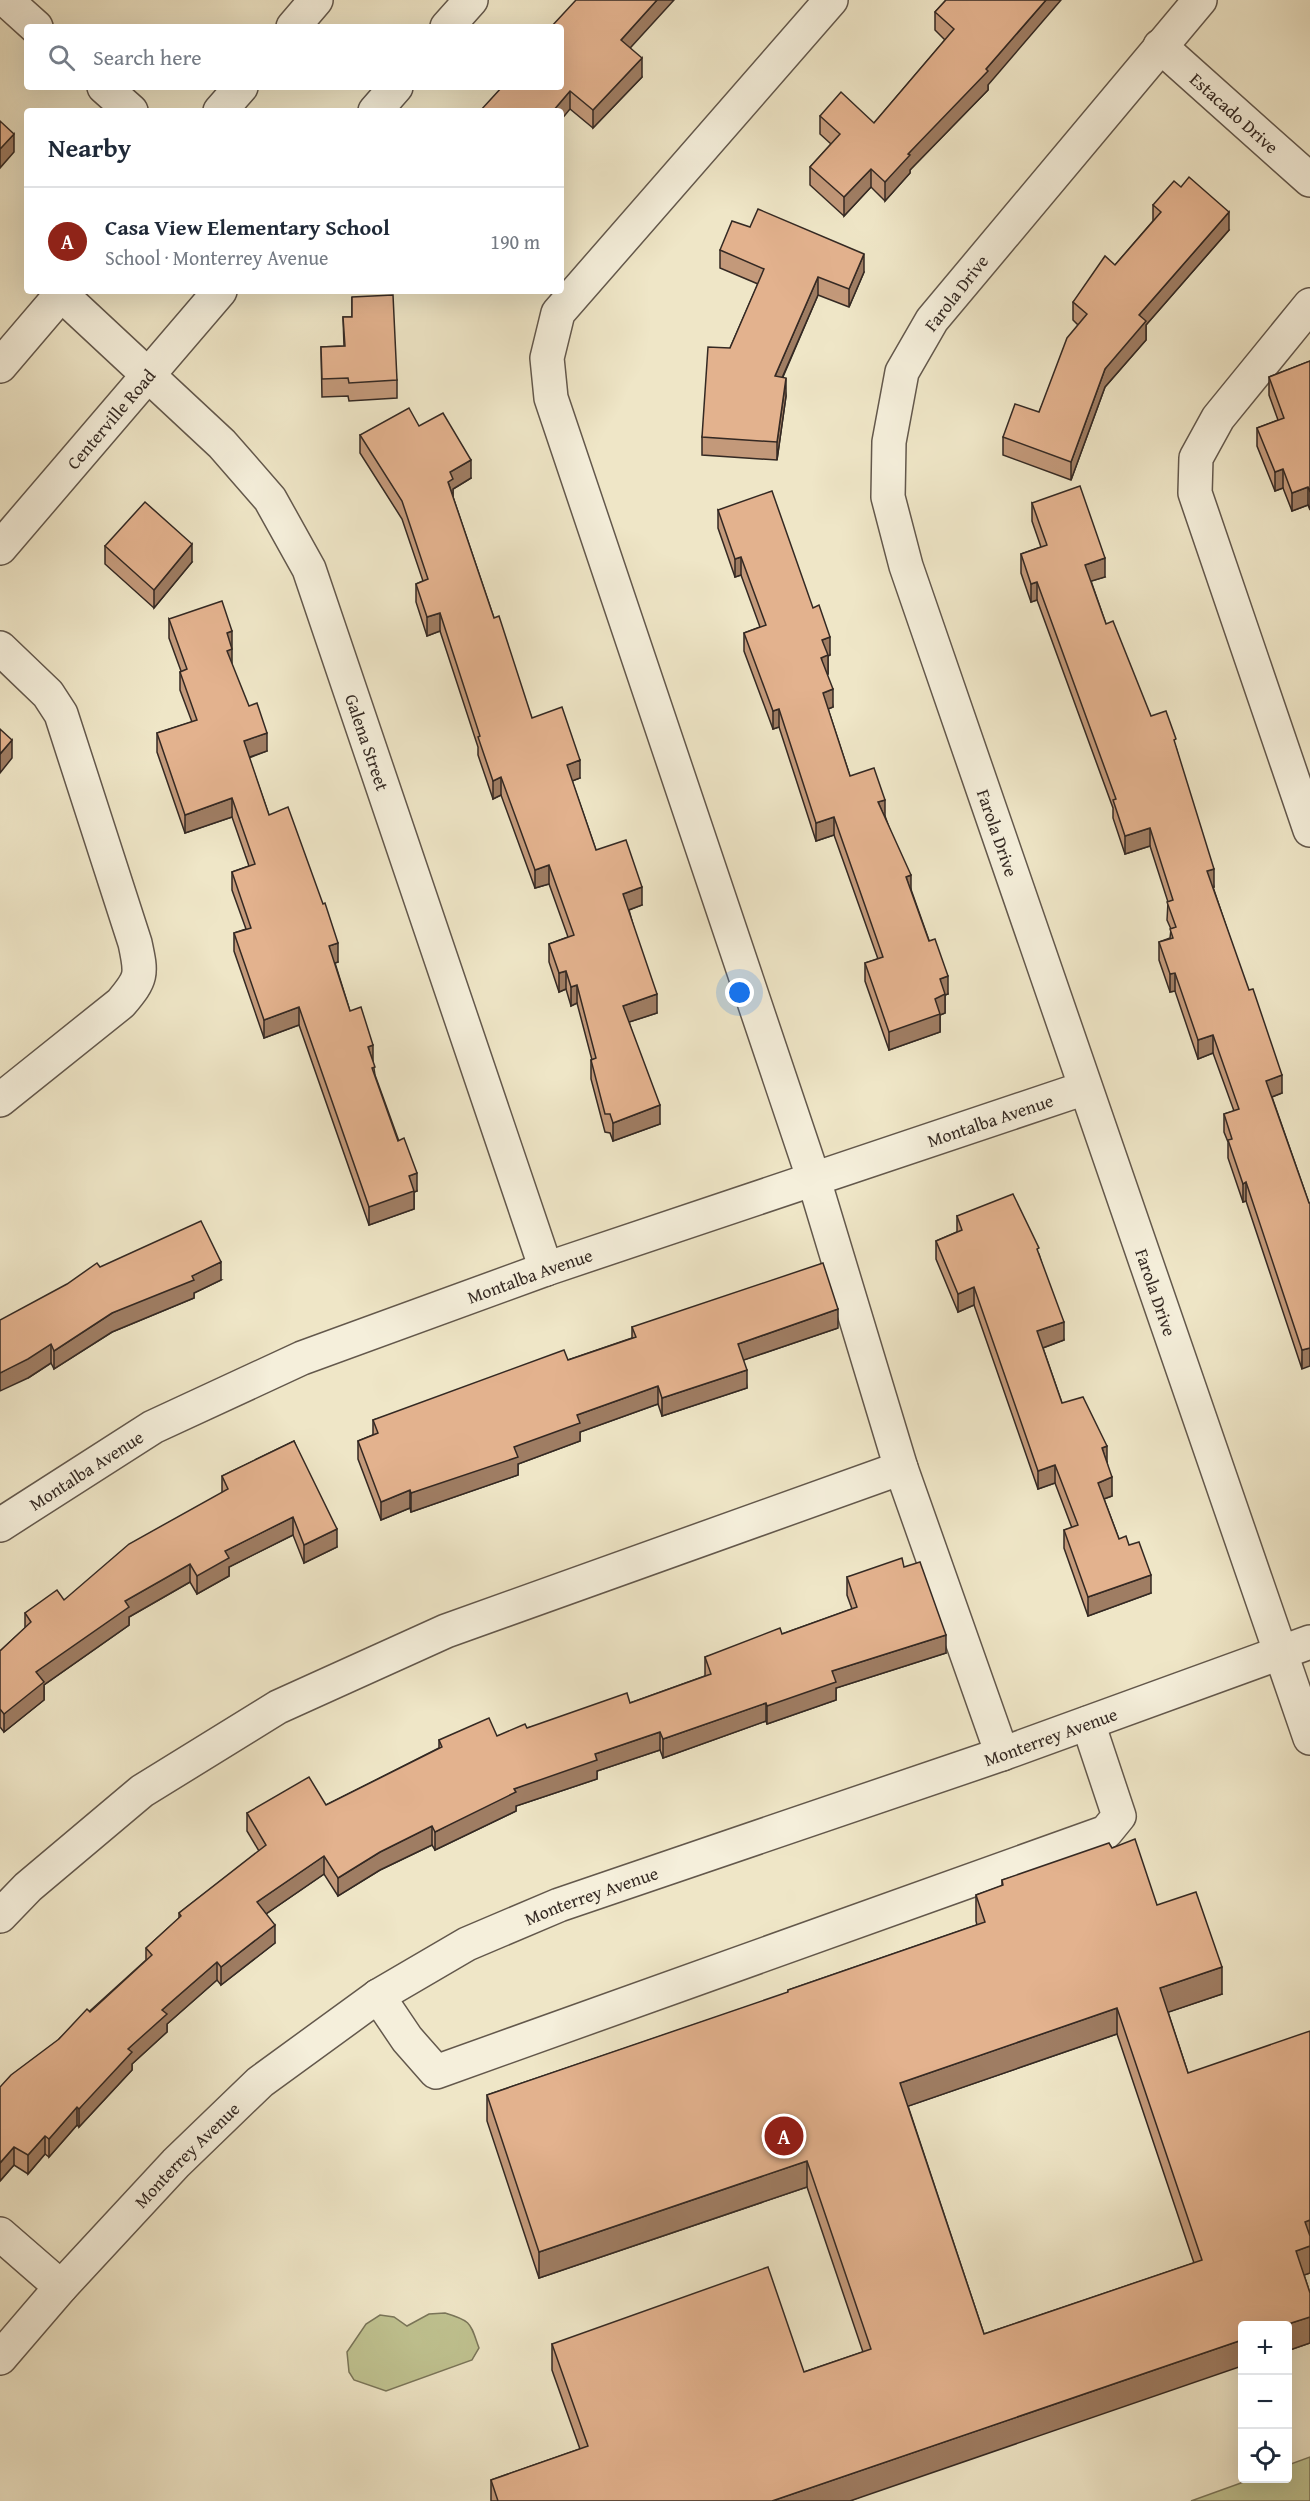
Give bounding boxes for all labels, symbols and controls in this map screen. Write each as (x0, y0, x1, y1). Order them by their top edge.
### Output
search box (24, 24, 564, 90)
icon: search (45, 41, 78, 74)
text: Search here (93, 41, 202, 73)
street label: Estacado Drive (1184, 66, 1285, 160)
text: Nearby (48, 128, 131, 167)
text: Casa View Elementary School (105, 211, 390, 243)
text: A (61, 227, 74, 256)
text: 190 m (490, 227, 540, 256)
text: School · Monterrey Avenue (105, 243, 328, 272)
street label: Farola Drive (917, 249, 995, 337)
street label: Centerville Road (60, 362, 162, 475)
street label: Galena Street (339, 690, 397, 795)
street label: Farola Drive (970, 785, 1025, 880)
your location (725, 978, 754, 1007)
street label: Montalba Avenue (924, 1086, 1056, 1154)
street label: Montalba Avenue (463, 1241, 596, 1310)
street label: Farola Drive (1129, 1245, 1184, 1339)
street label: Montalba Avenue (23, 1423, 148, 1517)
street label: Monterrey Avenue (980, 1700, 1121, 1773)
street label: Monterrey Avenue (520, 1859, 661, 1932)
street label: Monterrey Avenue (127, 2095, 245, 2214)
pin: A (764, 2114, 804, 2158)
map controls (1238, 2321, 1292, 2483)
button: + (1238, 2321, 1292, 2375)
button: − (1238, 2375, 1292, 2429)
button: locate (1238, 2429, 1292, 2483)

